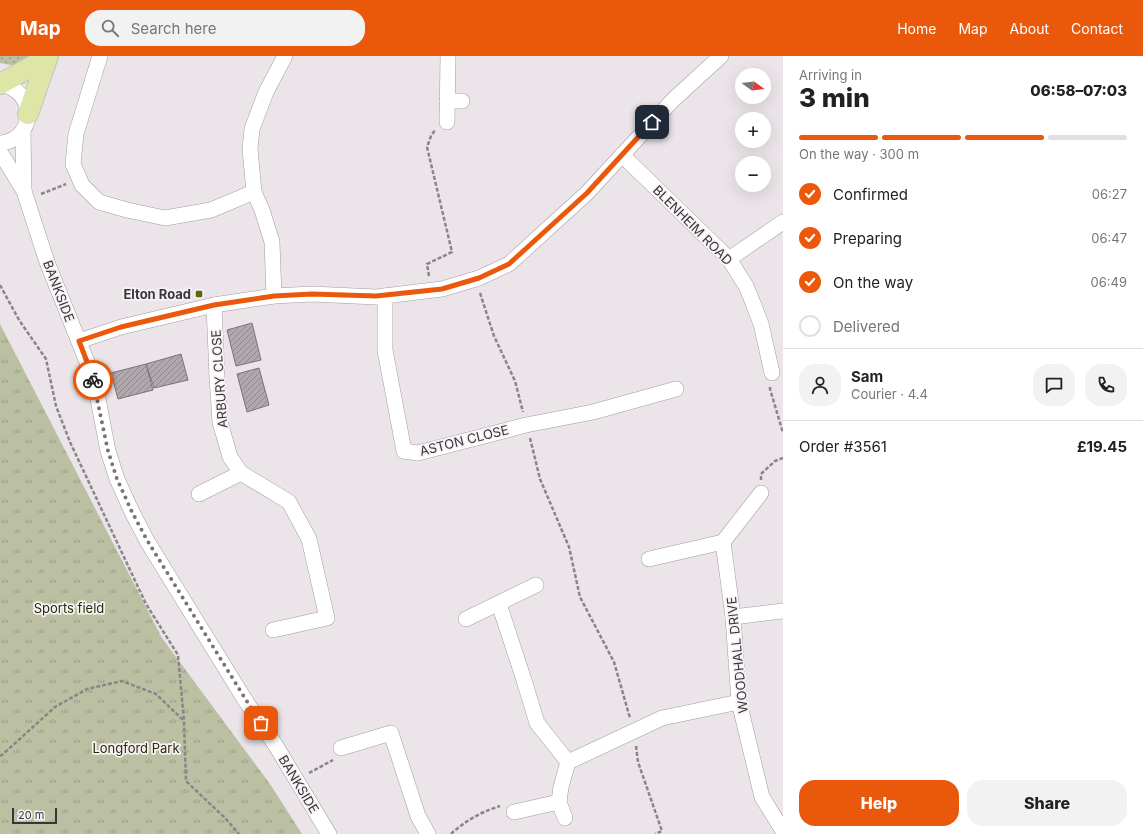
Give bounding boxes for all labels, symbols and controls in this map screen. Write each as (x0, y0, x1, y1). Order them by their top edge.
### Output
search box (85, 10, 365, 46)
text: Map (20, 17, 61, 40)
icon: search (99, 17, 121, 39)
text: Search here (131, 19, 216, 38)
text: Home (897, 20, 936, 37)
text: Map (958, 20, 988, 37)
text: About (1010, 20, 1049, 37)
text: Contact (1071, 20, 1123, 37)
text: Arriving in (799, 67, 862, 83)
north arrow (735, 68, 771, 104)
map controls (735, 68, 771, 192)
text: 06:58–07:03 (1030, 81, 1127, 100)
text: 3 min (799, 82, 870, 113)
pin (635, 105, 669, 139)
icon: home (641, 111, 663, 133)
button: + (735, 112, 771, 148)
text: On the way · 300 m (799, 146, 919, 162)
button: − (735, 156, 771, 192)
street label: BLENHEIM ROAD (650, 182, 736, 268)
icon: check (799, 183, 821, 205)
text: Confirmed (833, 185, 908, 204)
text: 06:27 (1092, 186, 1127, 202)
icon: check (799, 227, 821, 249)
text: Preparing (833, 229, 902, 248)
text: 06:47 (1091, 230, 1127, 246)
street label: BANKSIDE (40, 258, 78, 324)
icon: check (799, 271, 821, 293)
text: On the way (833, 273, 913, 292)
text: 06:49 (1091, 274, 1127, 290)
place label: Elton Road (123, 286, 191, 302)
marker: Elton Road (194, 289, 204, 299)
text: Delivered (833, 317, 900, 336)
street label: ARBURY CLOSE (208, 329, 230, 429)
courier (73, 360, 113, 400)
button: person (799, 364, 841, 406)
button: chat (1033, 364, 1075, 406)
button: phone (1085, 364, 1127, 406)
text: Sam (851, 367, 883, 386)
icon: bike (82, 369, 104, 391)
text: Courier · 4.4 (851, 386, 928, 402)
street label: ASTON CLOSE (418, 421, 510, 459)
text: Order #3561 (799, 437, 887, 456)
text: £19.45 (1077, 437, 1127, 456)
street label: WOODHALL DRIVE (723, 596, 751, 714)
park label: Sports field (34, 600, 104, 616)
pin (244, 706, 278, 740)
icon: bag (250, 712, 272, 734)
park label: Longford Park (92, 740, 180, 756)
street label: BANKSIDE (275, 752, 323, 816)
button: Help (799, 780, 959, 826)
button: Share (967, 780, 1127, 826)
scale bar (12, 806, 57, 825)
text: 20 m (18, 808, 44, 822)

